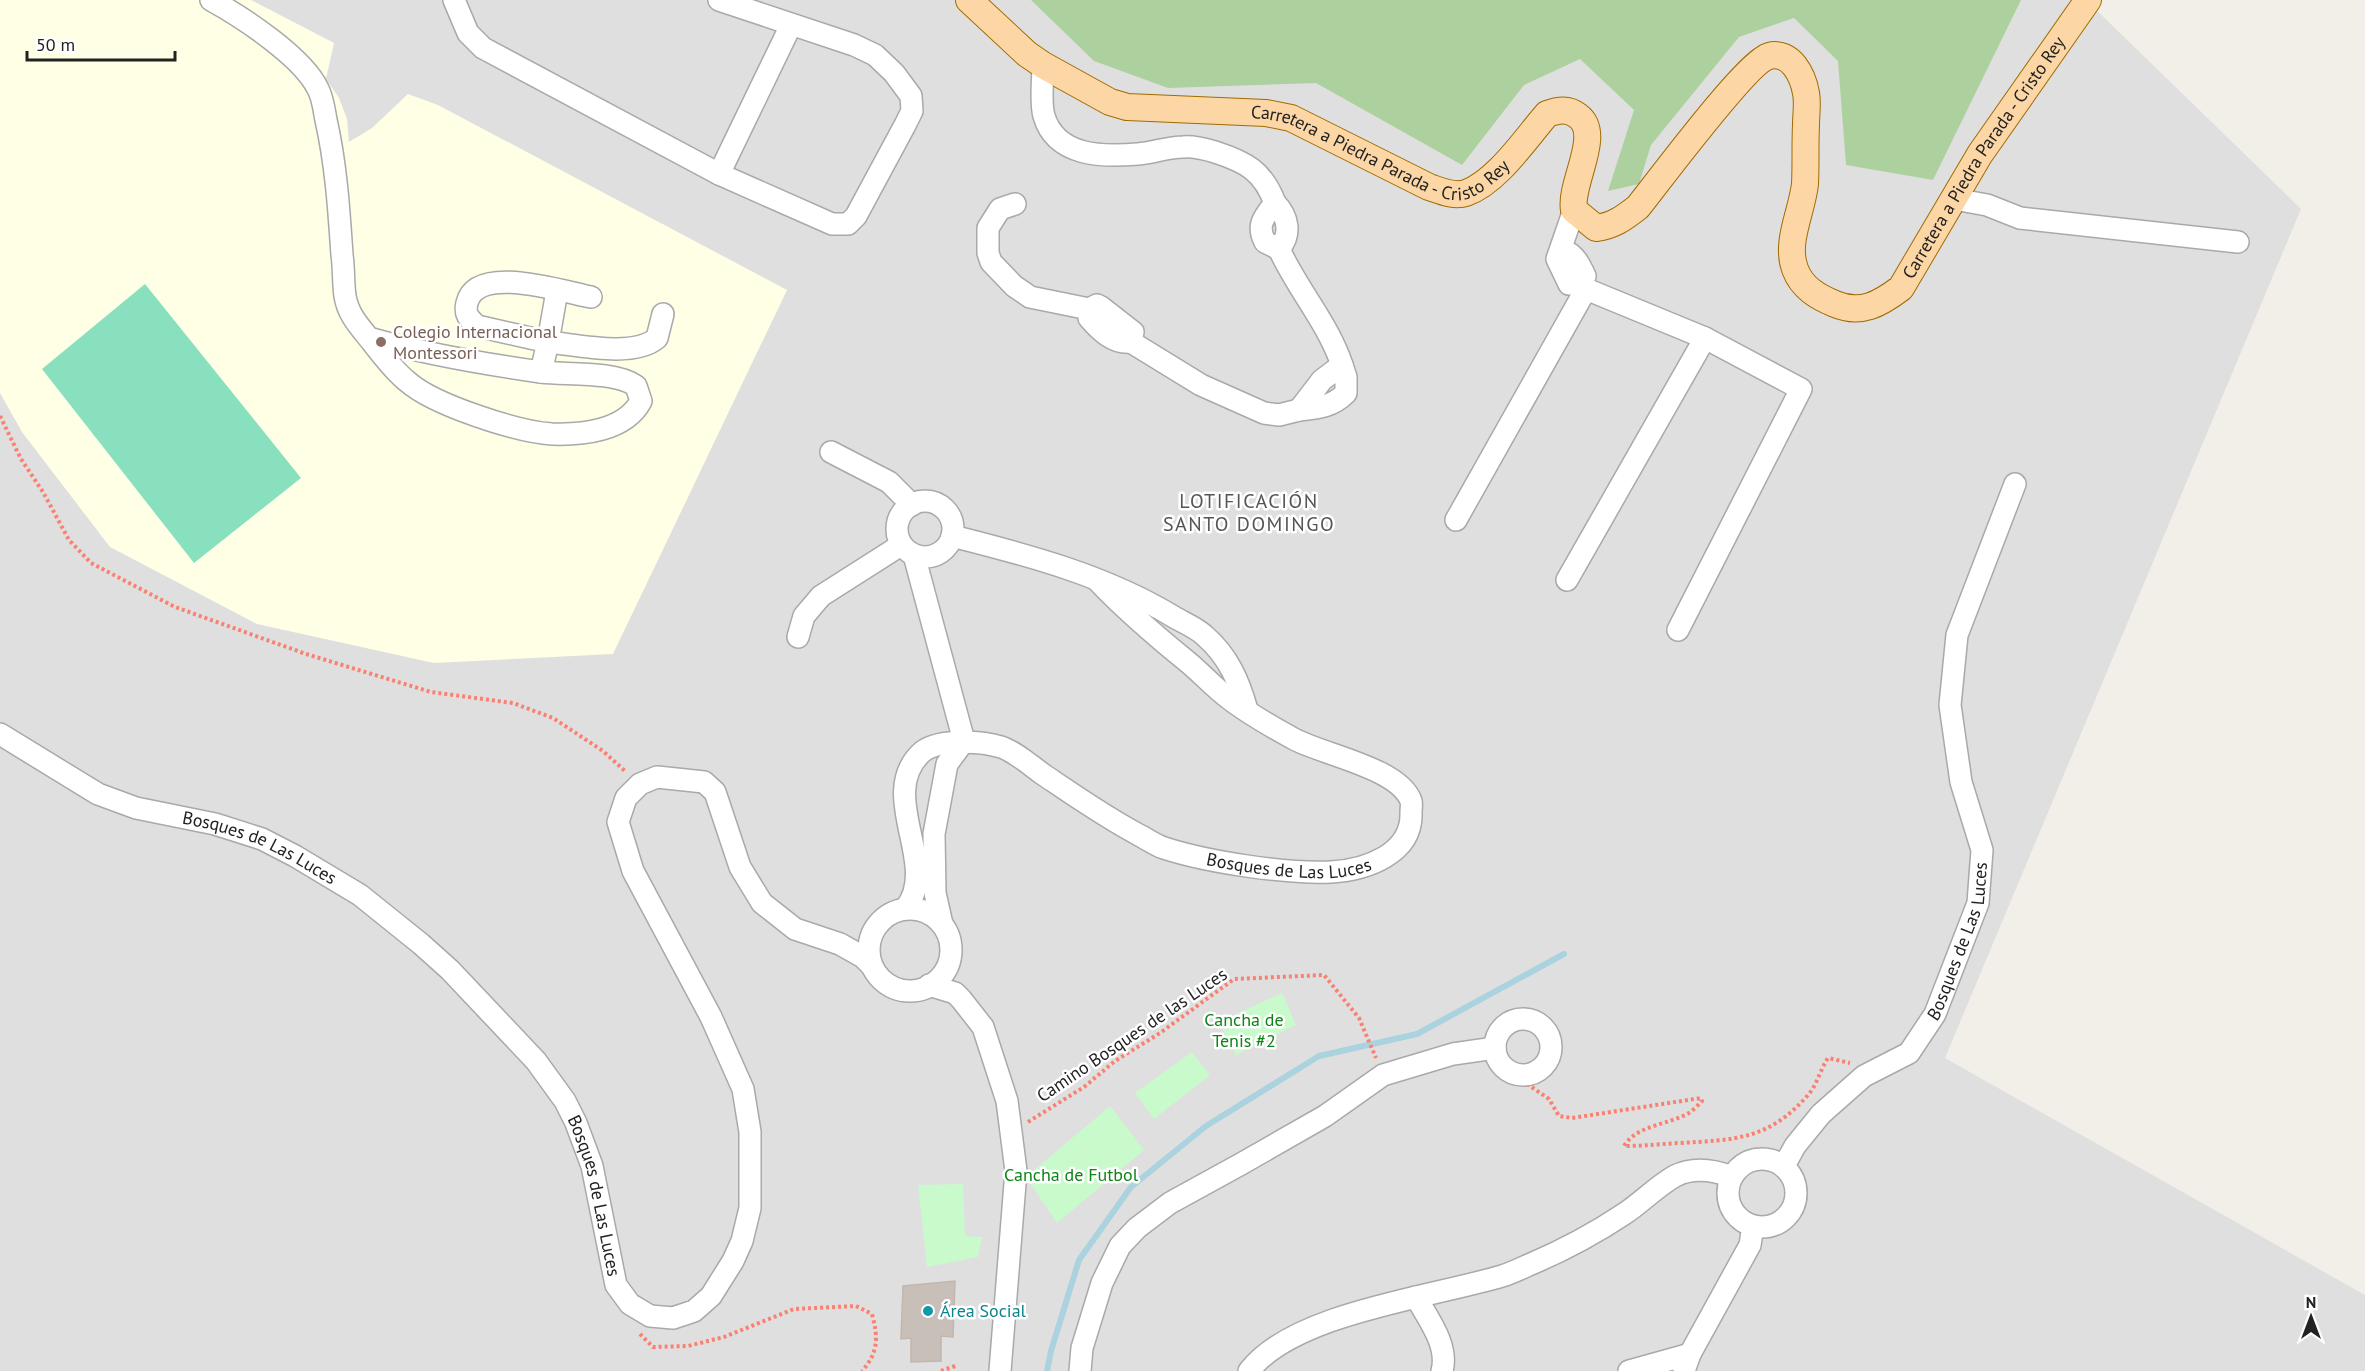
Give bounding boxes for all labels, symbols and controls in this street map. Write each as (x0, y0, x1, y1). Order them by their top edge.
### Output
scale bar (27, 24, 176, 62)
street label: Carretera a Piedra Parada - Cristo Rey (1897, 31, 2070, 283)
text: 50 m (36, 33, 75, 56)
street label: Carretera a Piedra Parada - Cristo Rey (1251, 100, 1515, 205)
place label: Colegio Internacional Montessori (393, 320, 558, 364)
marker: Colegio Internacional Montessori (374, 335, 388, 349)
district label: LOTIFICACIÓN SANTO DOMINGO (1163, 488, 1335, 537)
street label: Bosques de Las Luces (181, 806, 341, 889)
street label: Bosques de Las Luces (1205, 847, 1374, 883)
street label: Bosques de Las Luces (1922, 861, 1992, 1025)
street label: Camino Bosques de las Luces (1032, 962, 1231, 1107)
park label: Cancha de Tenis #2 (1204, 1008, 1284, 1052)
street label: Bosques de Las Luces (563, 1111, 626, 1278)
park label: Cancha de Futbol (1004, 1163, 1139, 1186)
north arrow (2281, 1287, 2341, 1347)
text: N (2306, 1292, 2316, 1312)
place label: Área Social (940, 1299, 1027, 1322)
marker: Área Social (921, 1304, 935, 1318)

